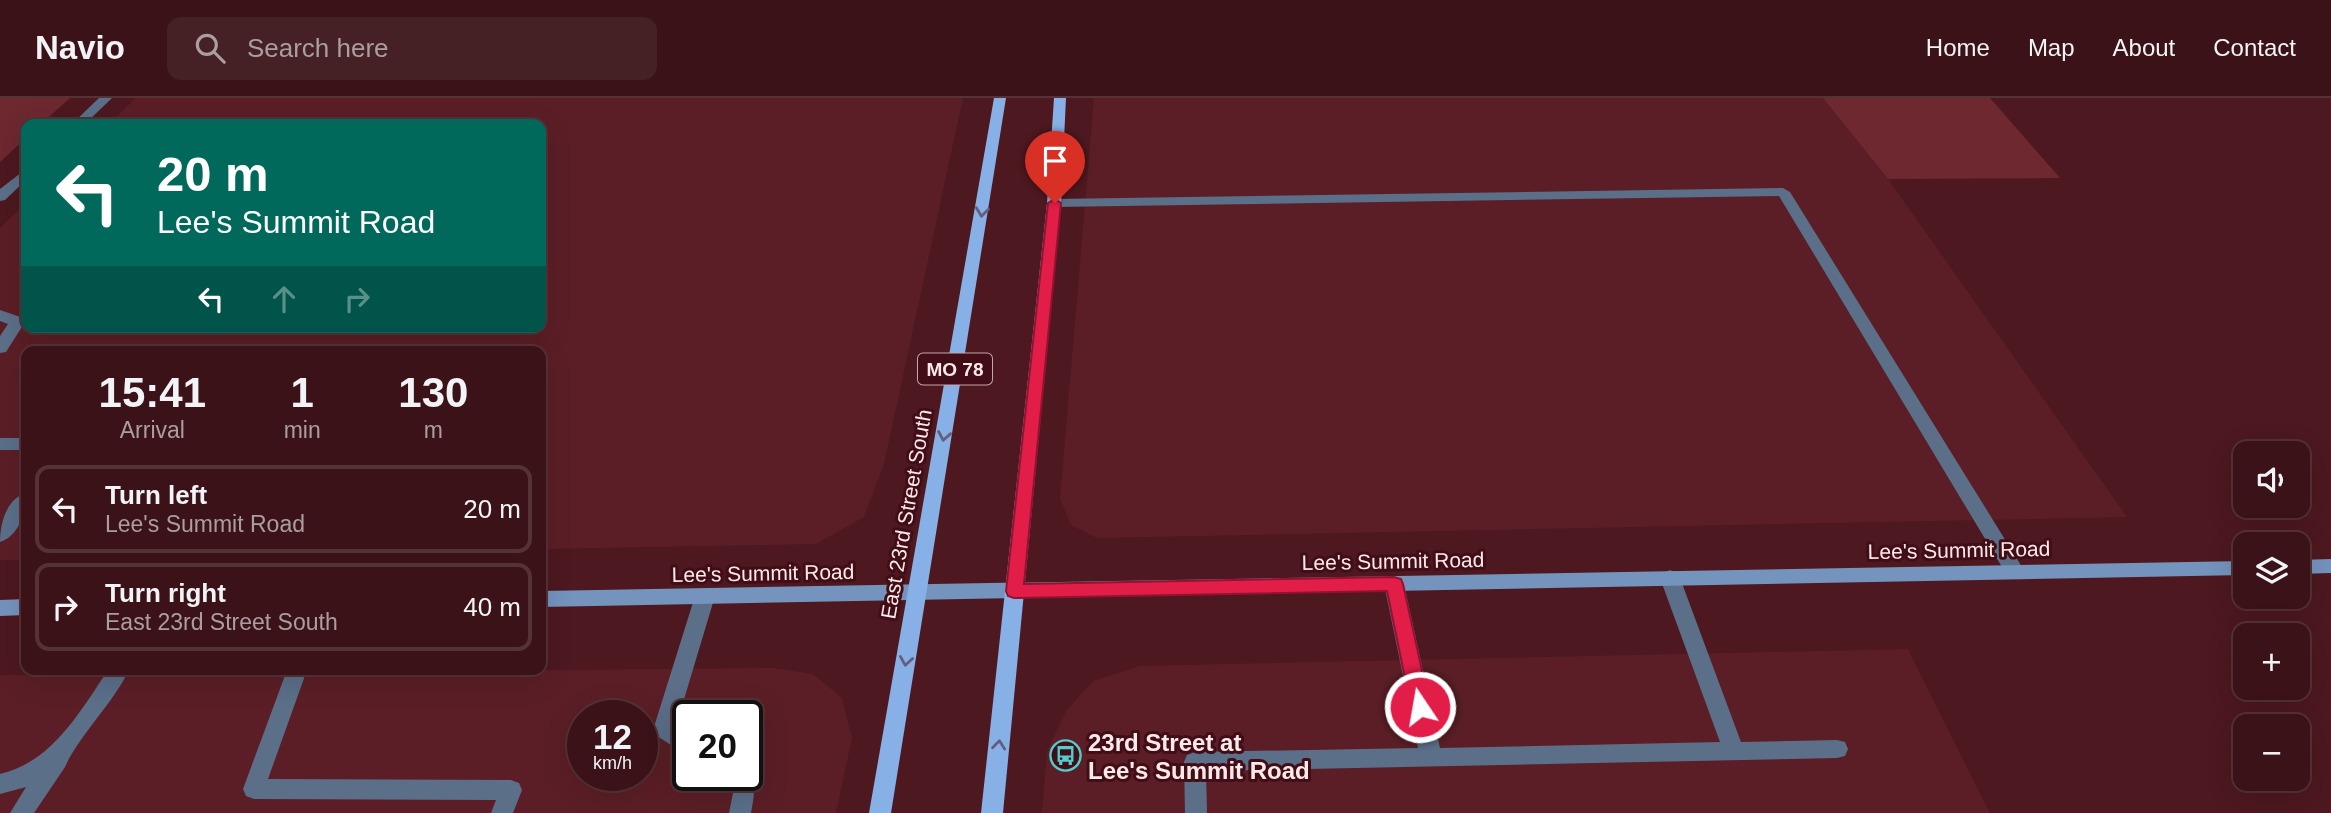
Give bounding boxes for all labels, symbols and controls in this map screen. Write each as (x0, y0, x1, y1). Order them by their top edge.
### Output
search box (167, 17, 657, 80)
text: Navio (35, 29, 125, 66)
icon: search (191, 29, 229, 67)
text: Search here (247, 33, 389, 63)
text: Home (1926, 34, 1990, 61)
text: Map (2028, 34, 2075, 61)
text: About (2113, 34, 2175, 61)
text: Contact (2213, 34, 2296, 61)
pin (1025, 131, 1085, 203)
icon: arrive (1036, 142, 1074, 180)
icon: left (42, 147, 133, 238)
text: 20 m (157, 147, 269, 201)
text: Lee's Summit Road (157, 204, 435, 240)
one-way arrow (975, 206, 990, 217)
icon: left (192, 280, 230, 318)
icon: ahead (265, 280, 303, 318)
icon: right (338, 280, 376, 318)
road number: MO 78 (918, 354, 992, 384)
text: 15:41 (99, 369, 206, 416)
text: 1 (290, 369, 314, 416)
text: 130 (398, 369, 468, 416)
street label: East 23rd Street South (876, 407, 936, 621)
text: Arrival (120, 417, 185, 443)
text: min (284, 417, 321, 443)
text: m (424, 417, 443, 443)
one-way arrow (937, 430, 952, 442)
map controls (2233, 441, 2310, 791)
button: sound (2233, 441, 2310, 518)
text: Turn left (105, 480, 207, 510)
icon: left (46, 490, 84, 528)
text: 20 m (463, 494, 521, 524)
text: Lee's Summit Road (105, 511, 305, 537)
button: layers (2233, 532, 2310, 609)
street label: Lee's Summit Road (1868, 537, 2050, 563)
street label: Lee's Summit Road (1302, 548, 1484, 574)
street label: Lee's Summit Road (672, 560, 854, 586)
text: Turn right (105, 578, 226, 608)
icon: right (46, 588, 84, 626)
text: 40 m (463, 592, 521, 622)
text: East 23rd Street South (105, 609, 338, 635)
button: + (2233, 623, 2310, 700)
one-way arrow (899, 655, 914, 667)
position arrow (1383, 670, 1457, 744)
speed limit sign: 20 (672, 700, 763, 791)
button: − (2233, 714, 2310, 791)
text: 12 (593, 717, 632, 756)
place label: 23rd Street at Lee's Summit Road (1088, 729, 1310, 784)
one-way arrow (991, 739, 1006, 750)
bus stop icon: 23rd Street at Lee's Summit Road (1048, 739, 1082, 773)
text: km/h (593, 753, 632, 773)

